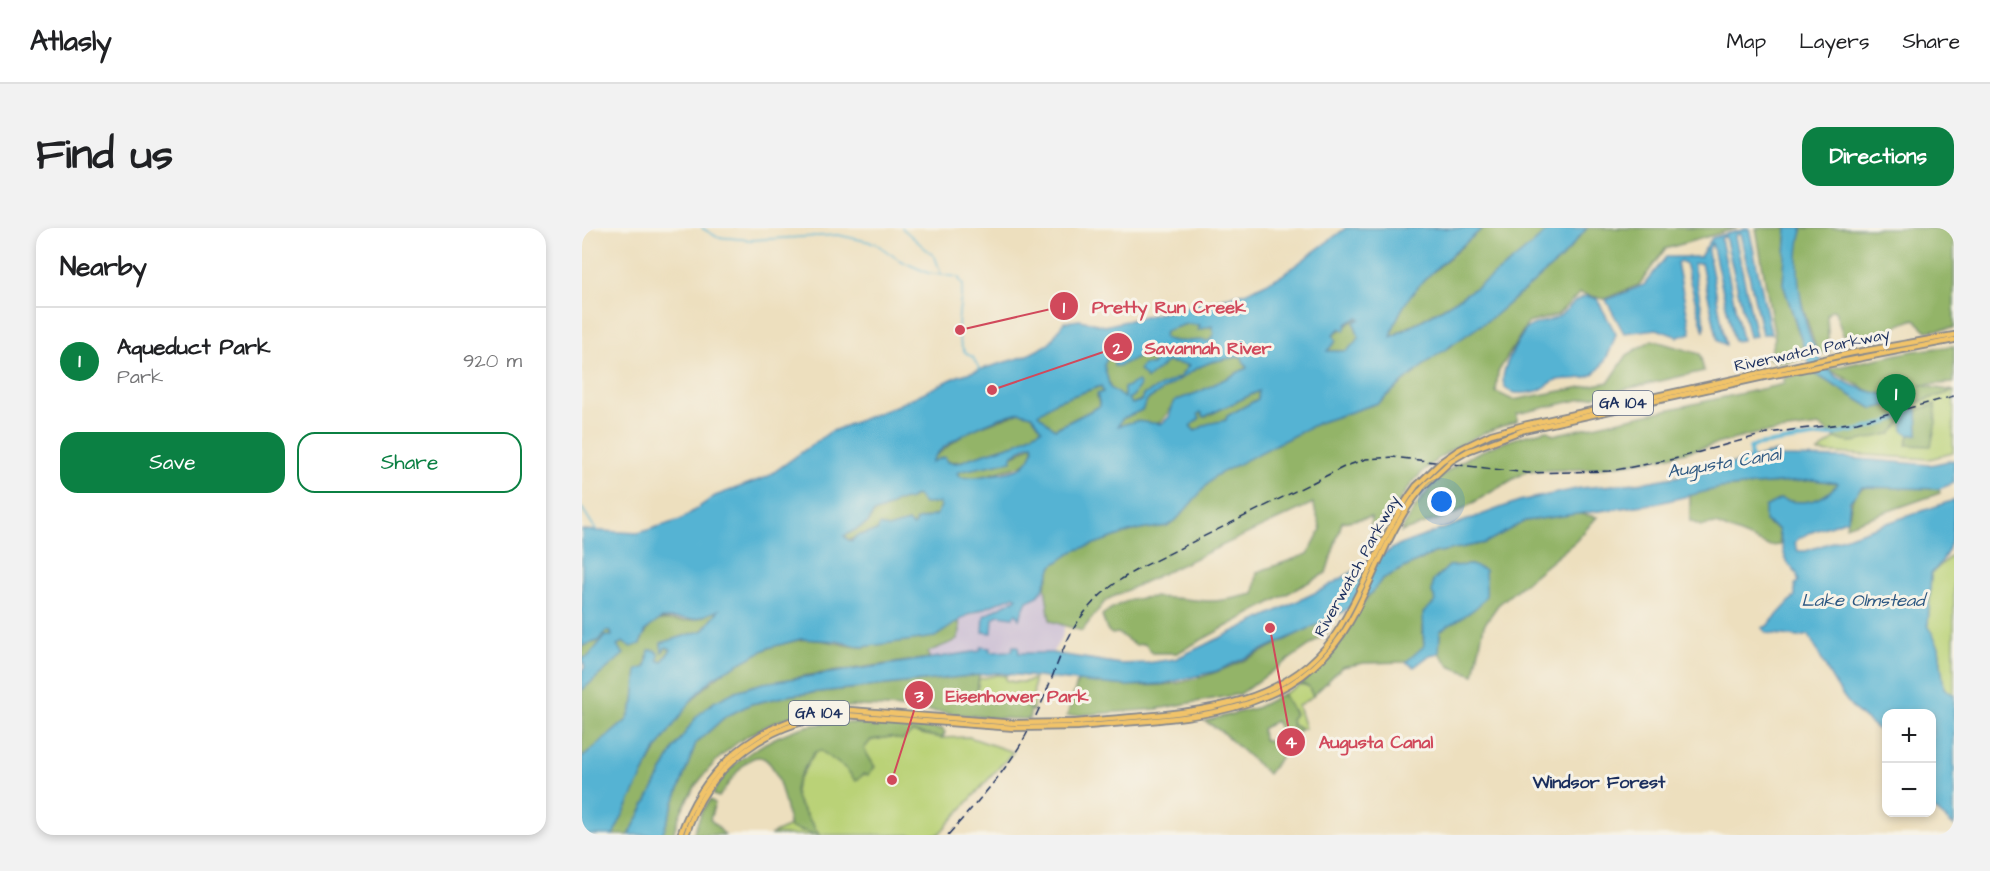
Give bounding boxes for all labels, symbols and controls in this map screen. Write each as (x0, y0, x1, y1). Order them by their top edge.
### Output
text: Atlasly (30, 22, 112, 61)
text: Map (1726, 27, 1766, 56)
text: Layers (1799, 27, 1869, 56)
text: Share (1902, 27, 1960, 56)
text: Find us (36, 127, 173, 185)
button: Directions (1802, 127, 1954, 186)
text: Nearby (60, 249, 147, 285)
callout: Pretty Run Creek (1049, 288, 1258, 324)
text: 1 (1063, 295, 1066, 320)
text: Pretty Run Creek (1092, 295, 1247, 321)
street label: Riverwatch Parkway (1732, 323, 1892, 378)
callout: Savannah River (1103, 329, 1284, 365)
text: Aqueduct Park (117, 332, 270, 363)
text: 2 (1112, 336, 1124, 361)
text: Savannah River (1143, 336, 1272, 361)
text: 1 (78, 347, 81, 375)
text: 920 m (463, 347, 522, 375)
text: Park (117, 363, 163, 391)
pin: 1 (1876, 374, 1916, 424)
road number: GA 104 (1593, 391, 1653, 415)
button: Save (60, 432, 285, 493)
button: Share (297, 432, 522, 493)
water label: Augusta Canal (1665, 441, 1785, 485)
your location (1427, 487, 1456, 516)
street label: Riverwatch Parkway (1309, 491, 1406, 641)
water label: Lake Olmstead (1802, 588, 1928, 613)
callout: Eisenhower Park (904, 677, 1101, 713)
text: 3 (913, 684, 924, 709)
text: Eisenhower Park (945, 684, 1090, 709)
road number: GA 104 (789, 701, 849, 725)
map controls (1882, 709, 1936, 817)
button: + (1882, 709, 1936, 763)
callout: Augusta Canal (1276, 724, 1445, 760)
text: 4 (1285, 730, 1298, 755)
text: Augusta Canal (1319, 730, 1433, 756)
button: − (1882, 763, 1936, 817)
district label: Windsor Forest (1532, 770, 1666, 795)

